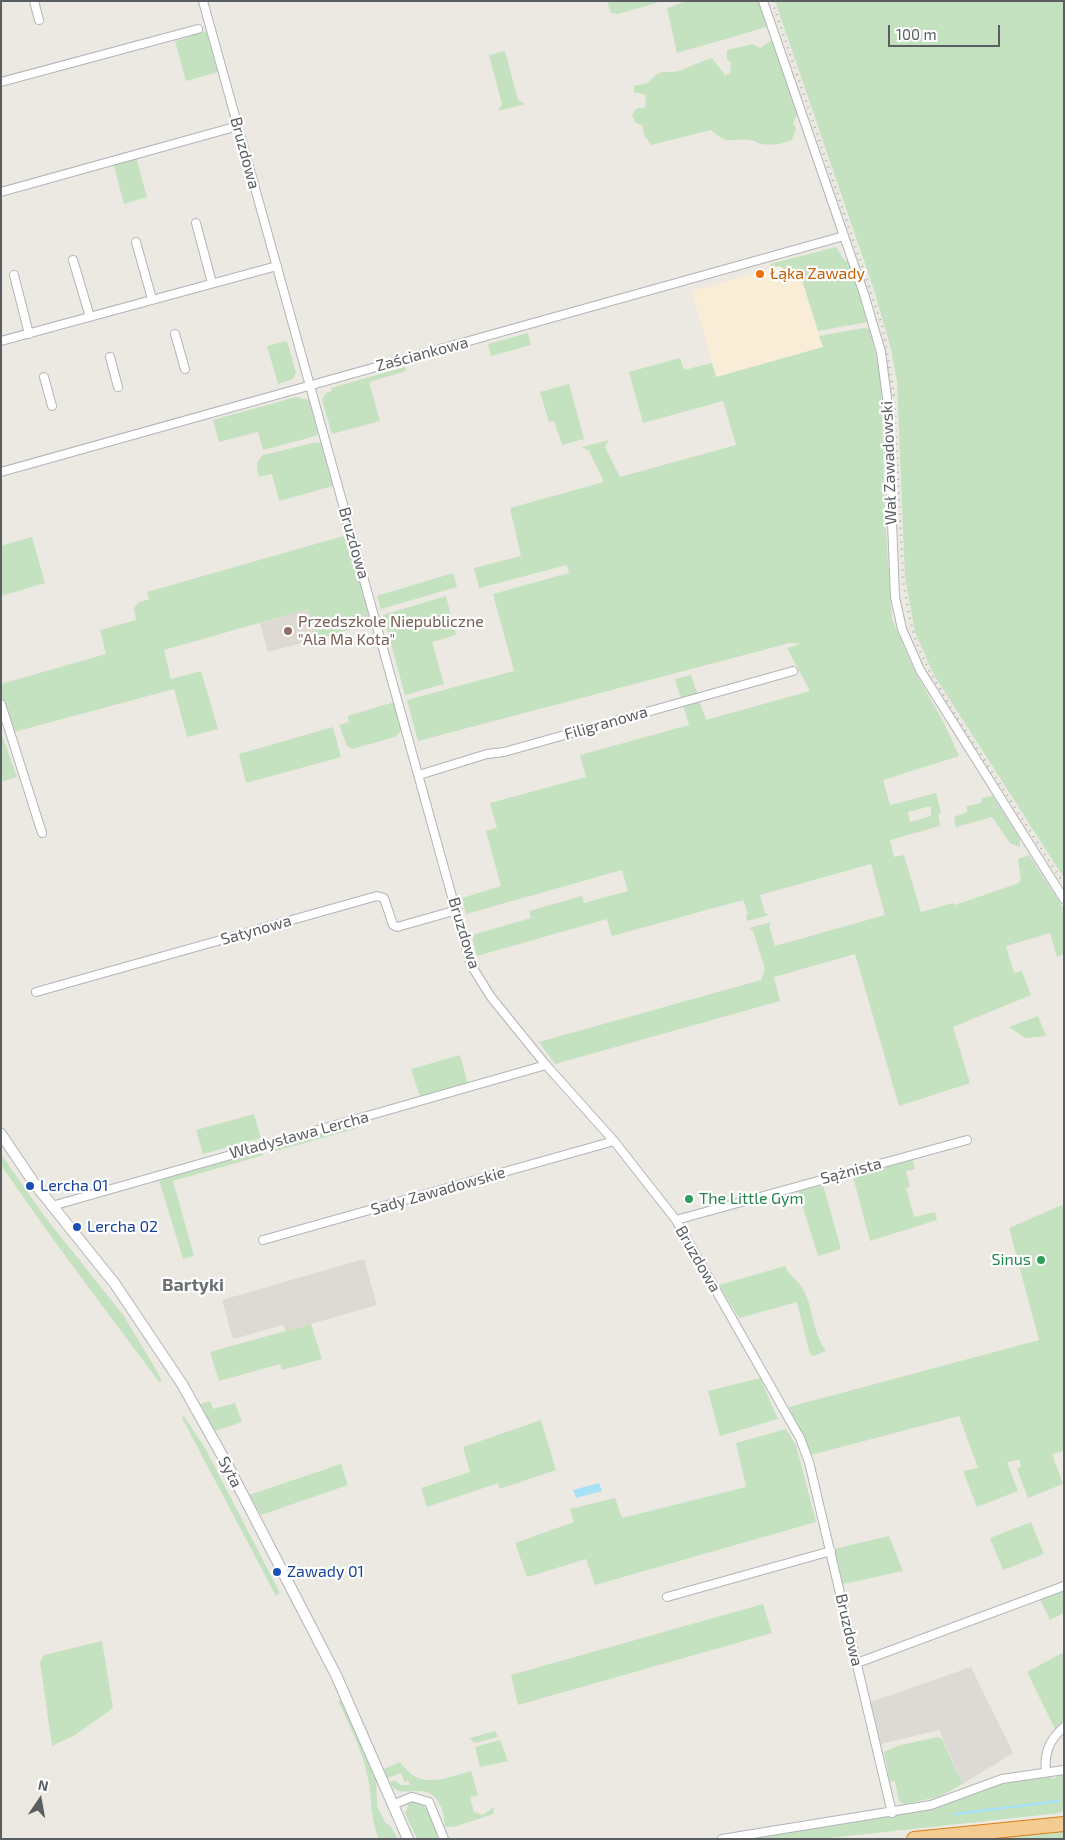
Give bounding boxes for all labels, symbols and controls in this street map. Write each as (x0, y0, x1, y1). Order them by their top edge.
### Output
scale bar (890, 15, 1002, 47)
text: 100 m (896, 25, 937, 43)
street label: Bruzdowa (226, 115, 264, 191)
place label: Łąka Zawady (770, 264, 865, 284)
marker: Łąka Zawady (754, 268, 766, 280)
street label: Zaściankowa (374, 332, 470, 376)
street label: Wał Zawadowski (877, 401, 901, 525)
street label: Bruzdowa (335, 505, 373, 581)
place label: Przedszkole Niepubliczne "Ala Ma Kota" (298, 612, 484, 650)
marker: Przedszkole Niepubliczne "Ala Ma Kota" (282, 625, 294, 637)
street label: Filigranowa (562, 702, 650, 744)
street label: Bruzdowa (444, 895, 484, 971)
street label: Satynowa (218, 911, 294, 949)
street label: Władysława Lercha (227, 1107, 371, 1163)
street label: Sążnista (818, 1154, 884, 1188)
street label: Sady Zawadowskie (369, 1163, 507, 1219)
place label: Lercha 01 (40, 1176, 108, 1196)
marker: Lercha 01 (24, 1180, 36, 1192)
place label: The Little Gym (699, 1189, 804, 1209)
marker: The Little Gym (683, 1193, 695, 1205)
place label: Lercha 02 (87, 1217, 158, 1237)
marker: Lercha 02 (71, 1221, 83, 1233)
street label: Bruzdowa (671, 1222, 725, 1296)
place label: Sinus (992, 1250, 1031, 1270)
marker: Sinus (1035, 1254, 1047, 1266)
district label: Bartyki (162, 1274, 224, 1296)
street label: Syta (214, 1453, 246, 1491)
place label: Zawady 01 (287, 1562, 364, 1582)
marker: Zawady 01 (271, 1566, 283, 1578)
street label: Bruzdowa (831, 1592, 867, 1668)
north arrow (15, 1775, 65, 1825)
text: N (37, 1775, 50, 1794)

